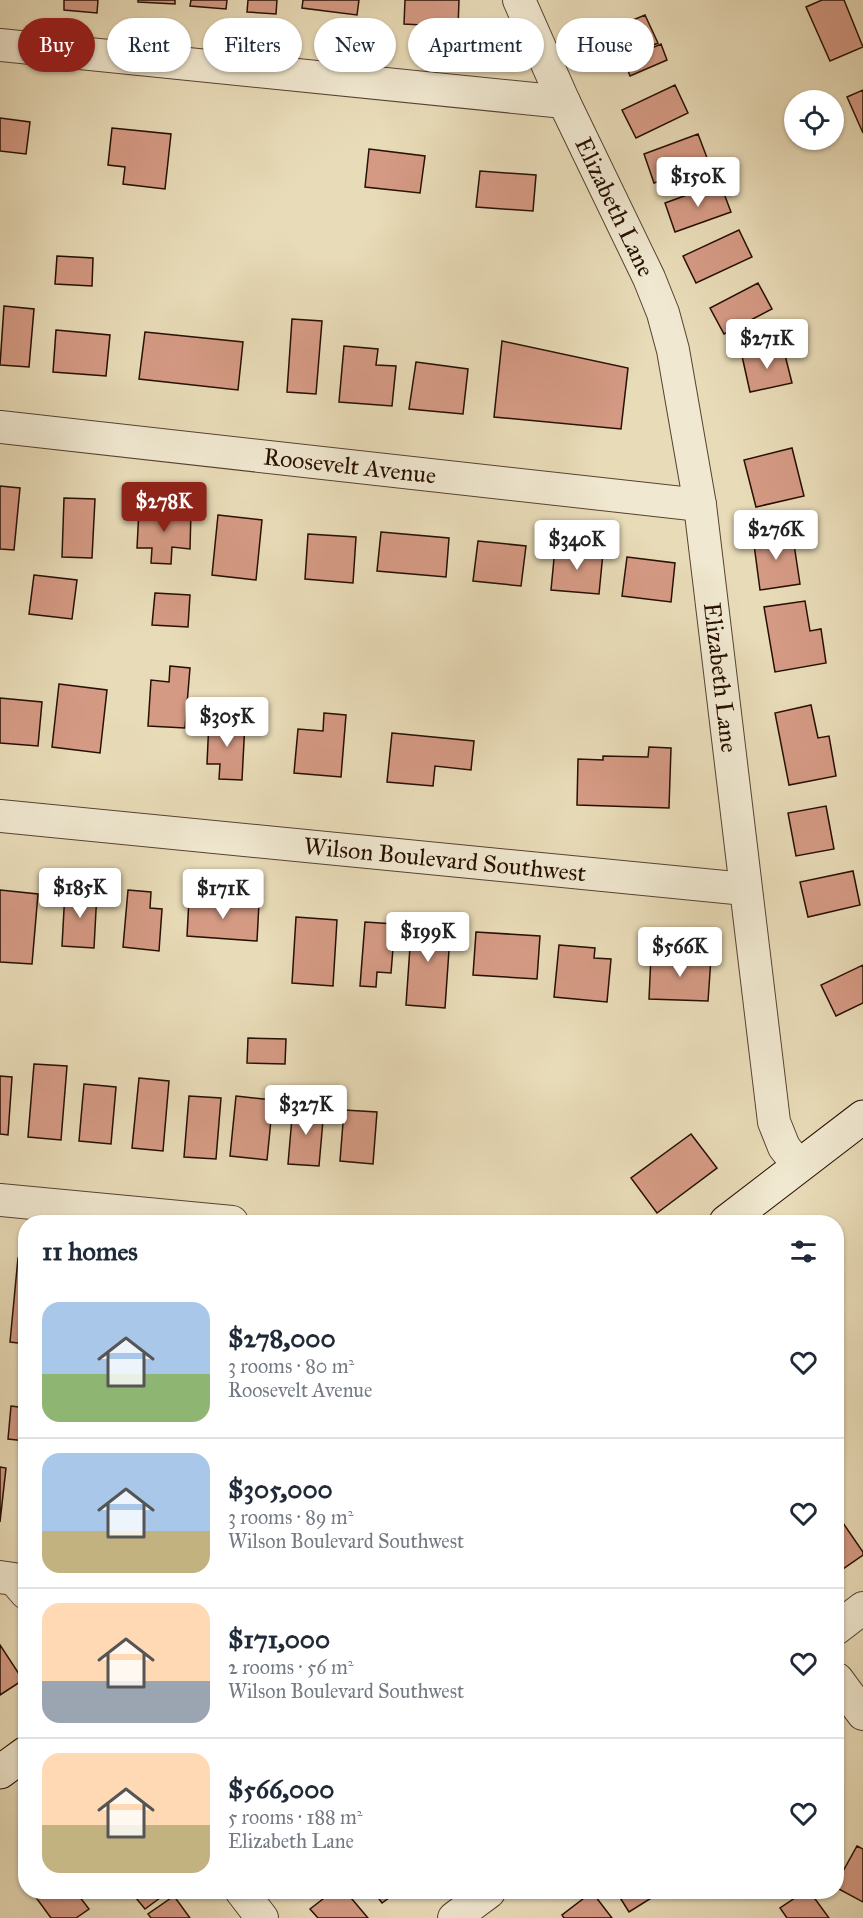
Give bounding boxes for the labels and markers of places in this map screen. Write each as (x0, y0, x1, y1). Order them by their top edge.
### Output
pin: $150K (656, 157, 740, 208)
pin: $271K (725, 319, 809, 370)
pin: $278K (122, 482, 206, 533)
pin: $276K (734, 510, 818, 561)
pin: $340K (535, 520, 619, 571)
pin: $305K (185, 697, 269, 748)
pin: $185K (38, 868, 122, 919)
pin: $171K (181, 869, 265, 920)
pin: $199K (386, 912, 470, 963)
pin: $566K (638, 927, 722, 978)
pin: $327K (264, 1085, 348, 1136)

